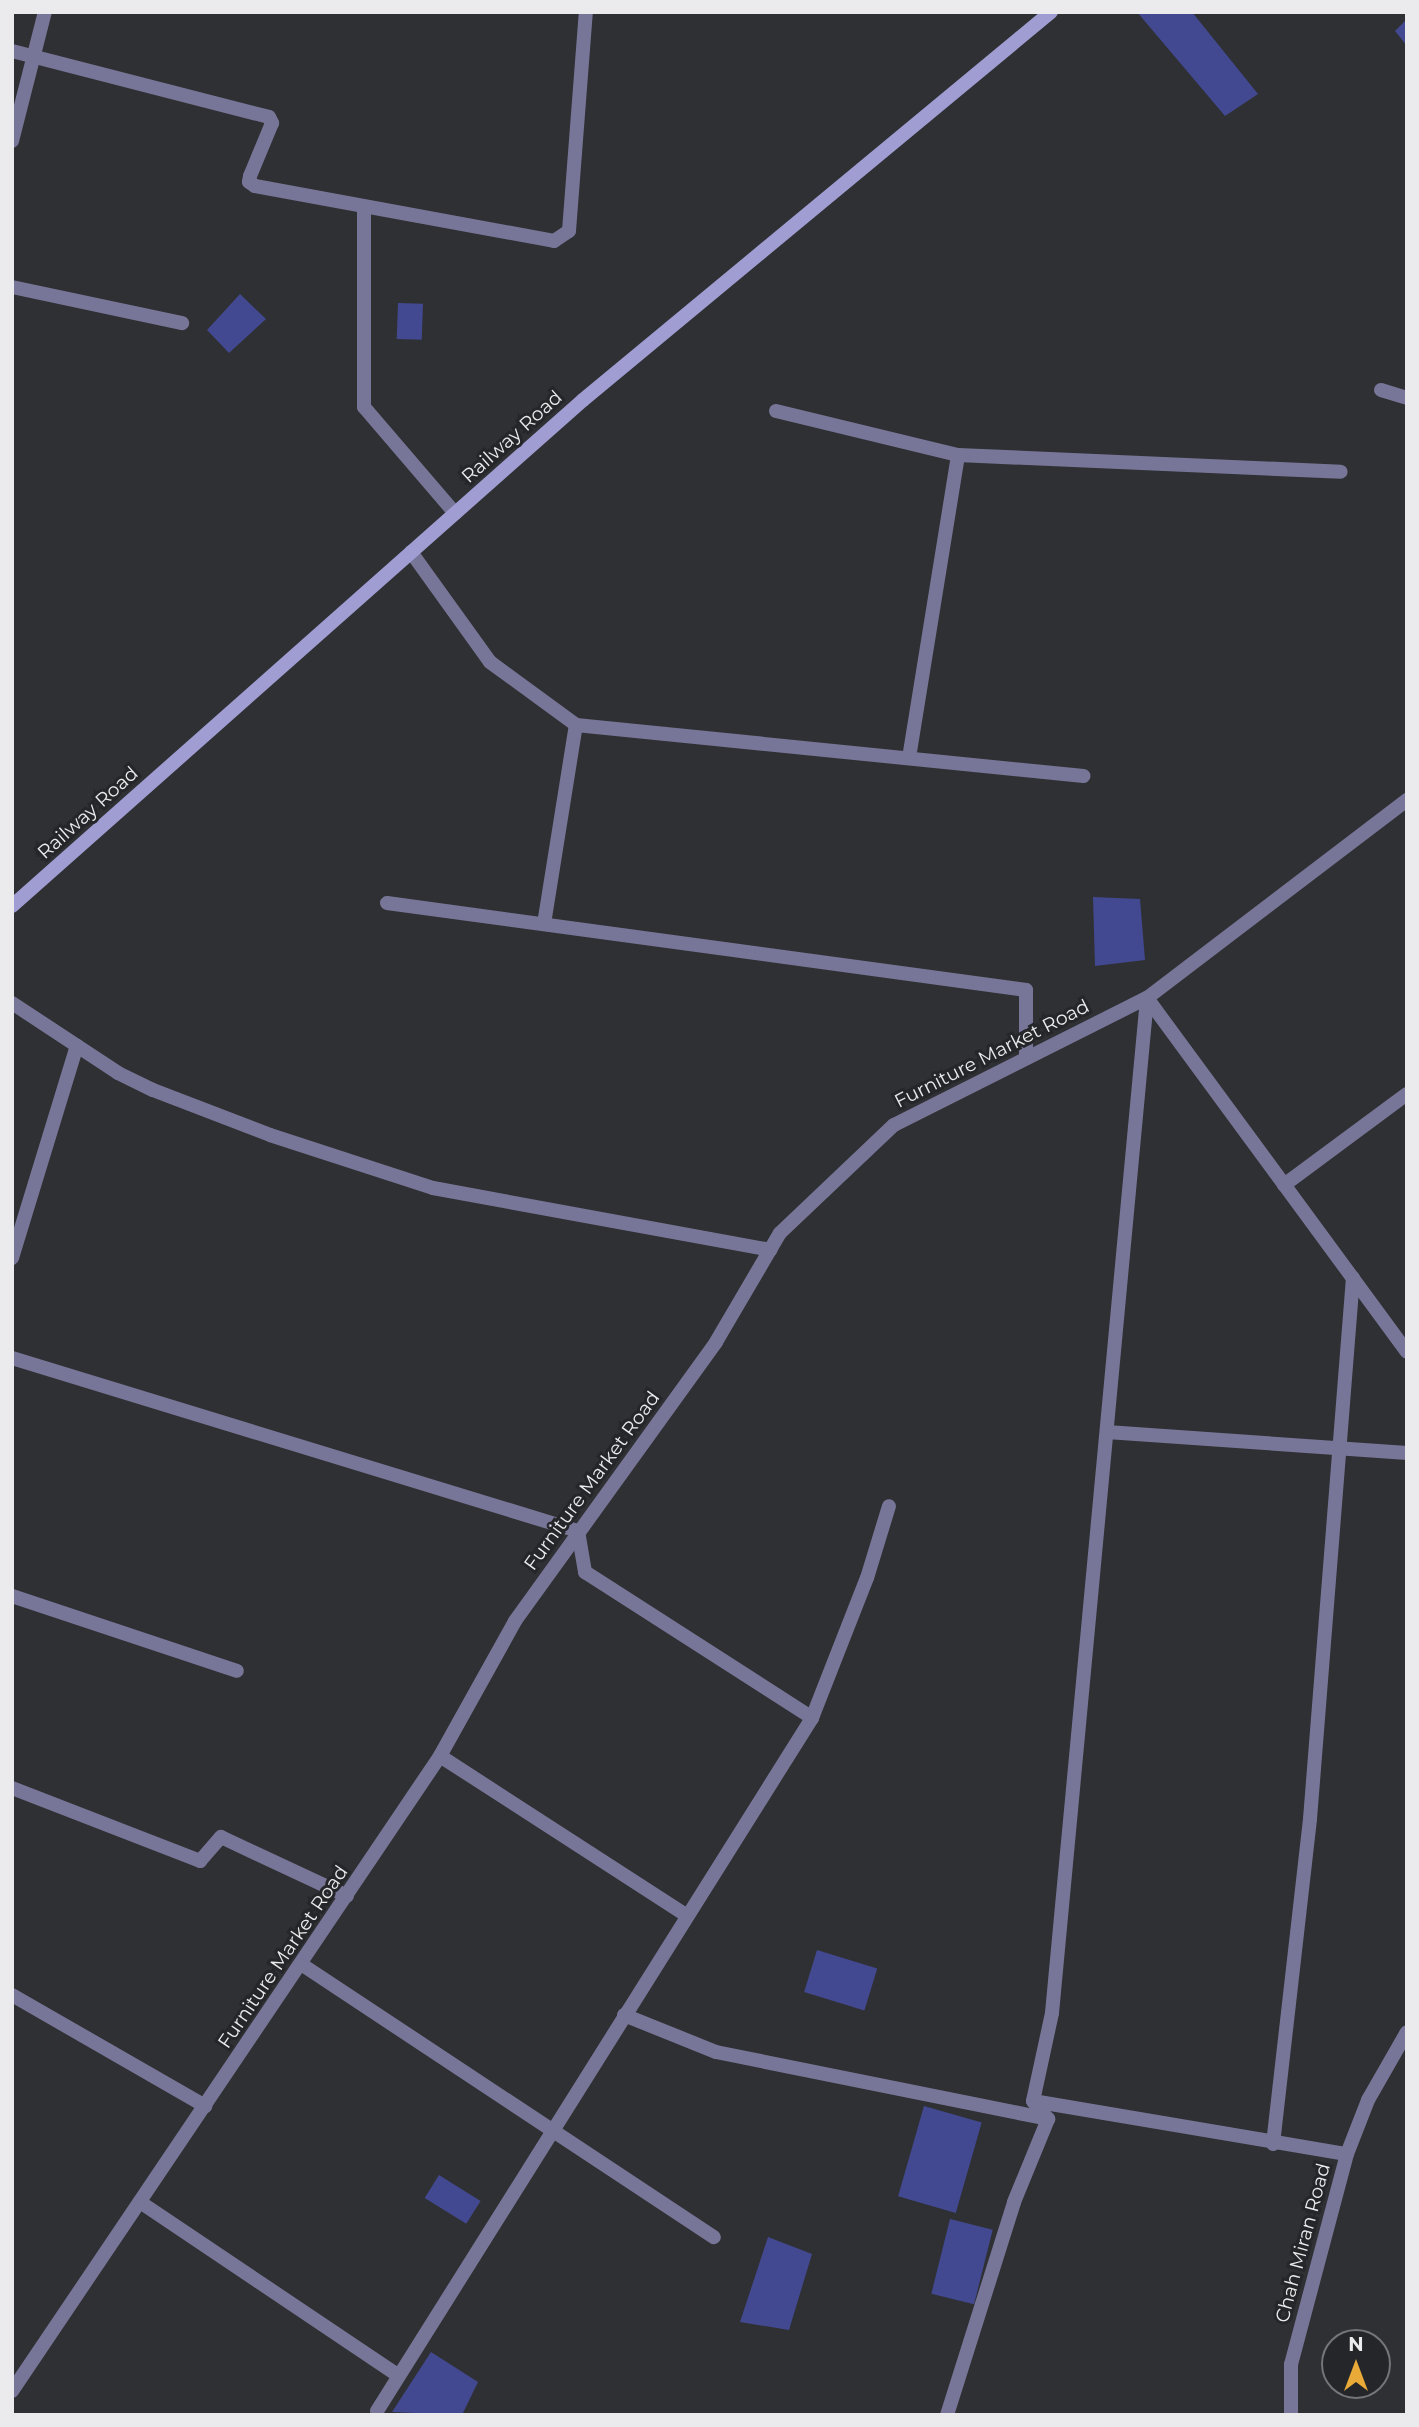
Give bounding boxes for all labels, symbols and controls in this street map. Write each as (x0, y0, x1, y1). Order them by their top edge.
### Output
street label: Railway Road (457, 386, 567, 488)
street label: Railway Road (33, 762, 143, 864)
street label: Furniture Market Road (891, 995, 1093, 1113)
street label: Furniture Market Road (519, 1387, 665, 1575)
street label: Furniture Market Road (213, 1861, 353, 2053)
street label: Chah Miran Road (1271, 2161, 1335, 2325)
north arrow (1321, 2329, 1391, 2399)
text: N (1348, 2333, 1364, 2356)

